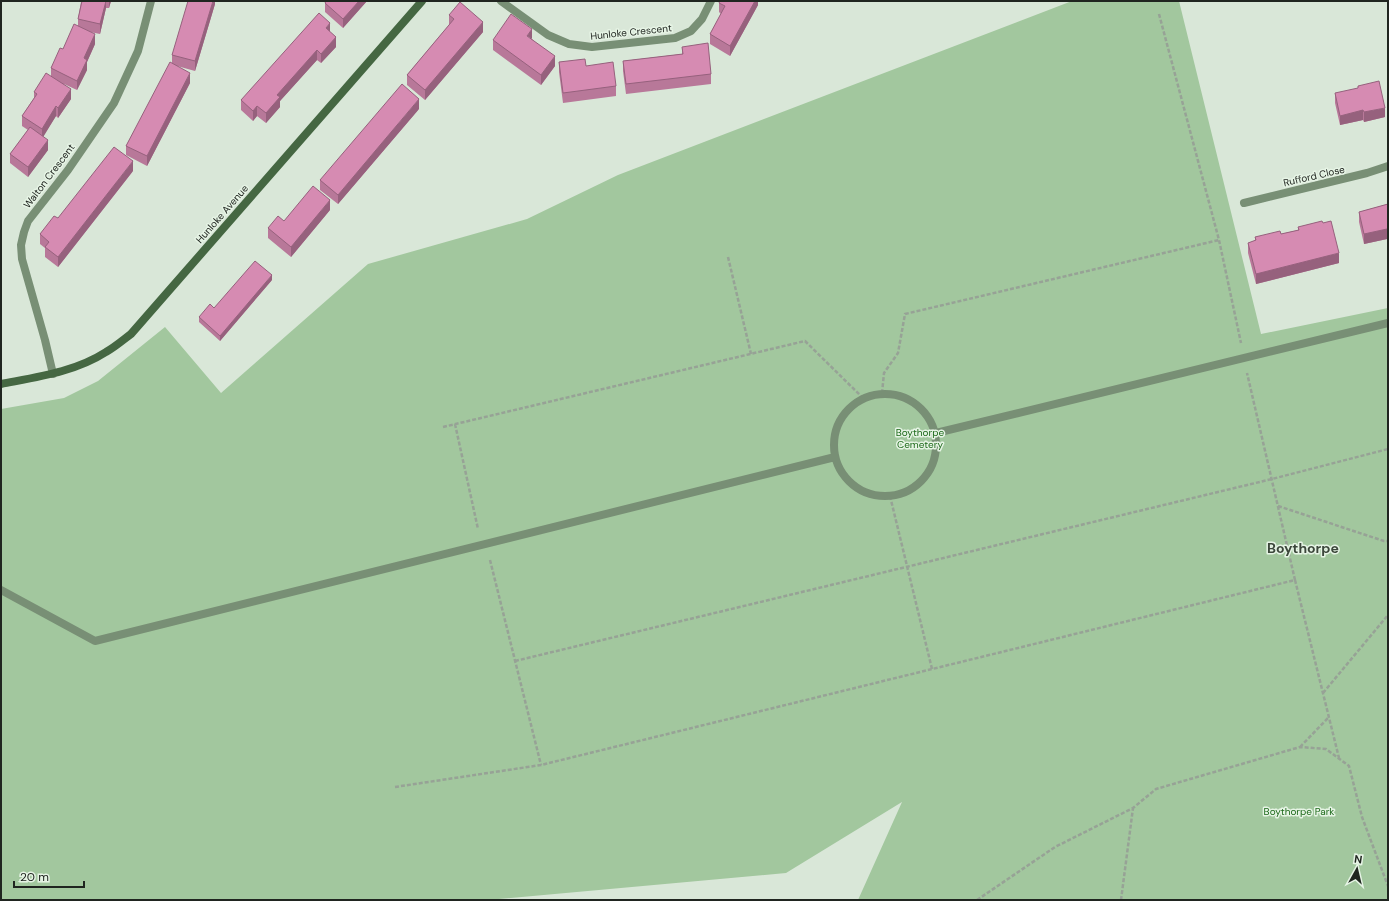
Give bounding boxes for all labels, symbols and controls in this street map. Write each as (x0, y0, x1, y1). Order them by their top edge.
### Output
street label: Hunloke Crescent (590, 21, 672, 43)
street label: Walton Crescent (21, 141, 78, 211)
street label: Rufford Close (1282, 163, 1346, 189)
street label: Hunloke Avenue (193, 182, 251, 246)
park label: Boythorpe Cemetery (896, 426, 944, 451)
district label: Boythorpe (1267, 539, 1339, 557)
park label: Boythorpe Park (1264, 805, 1334, 818)
north arrow (1337, 849, 1377, 889)
text: N (1353, 852, 1363, 867)
scale bar (14, 863, 84, 889)
text: 20 m (20, 869, 49, 885)

